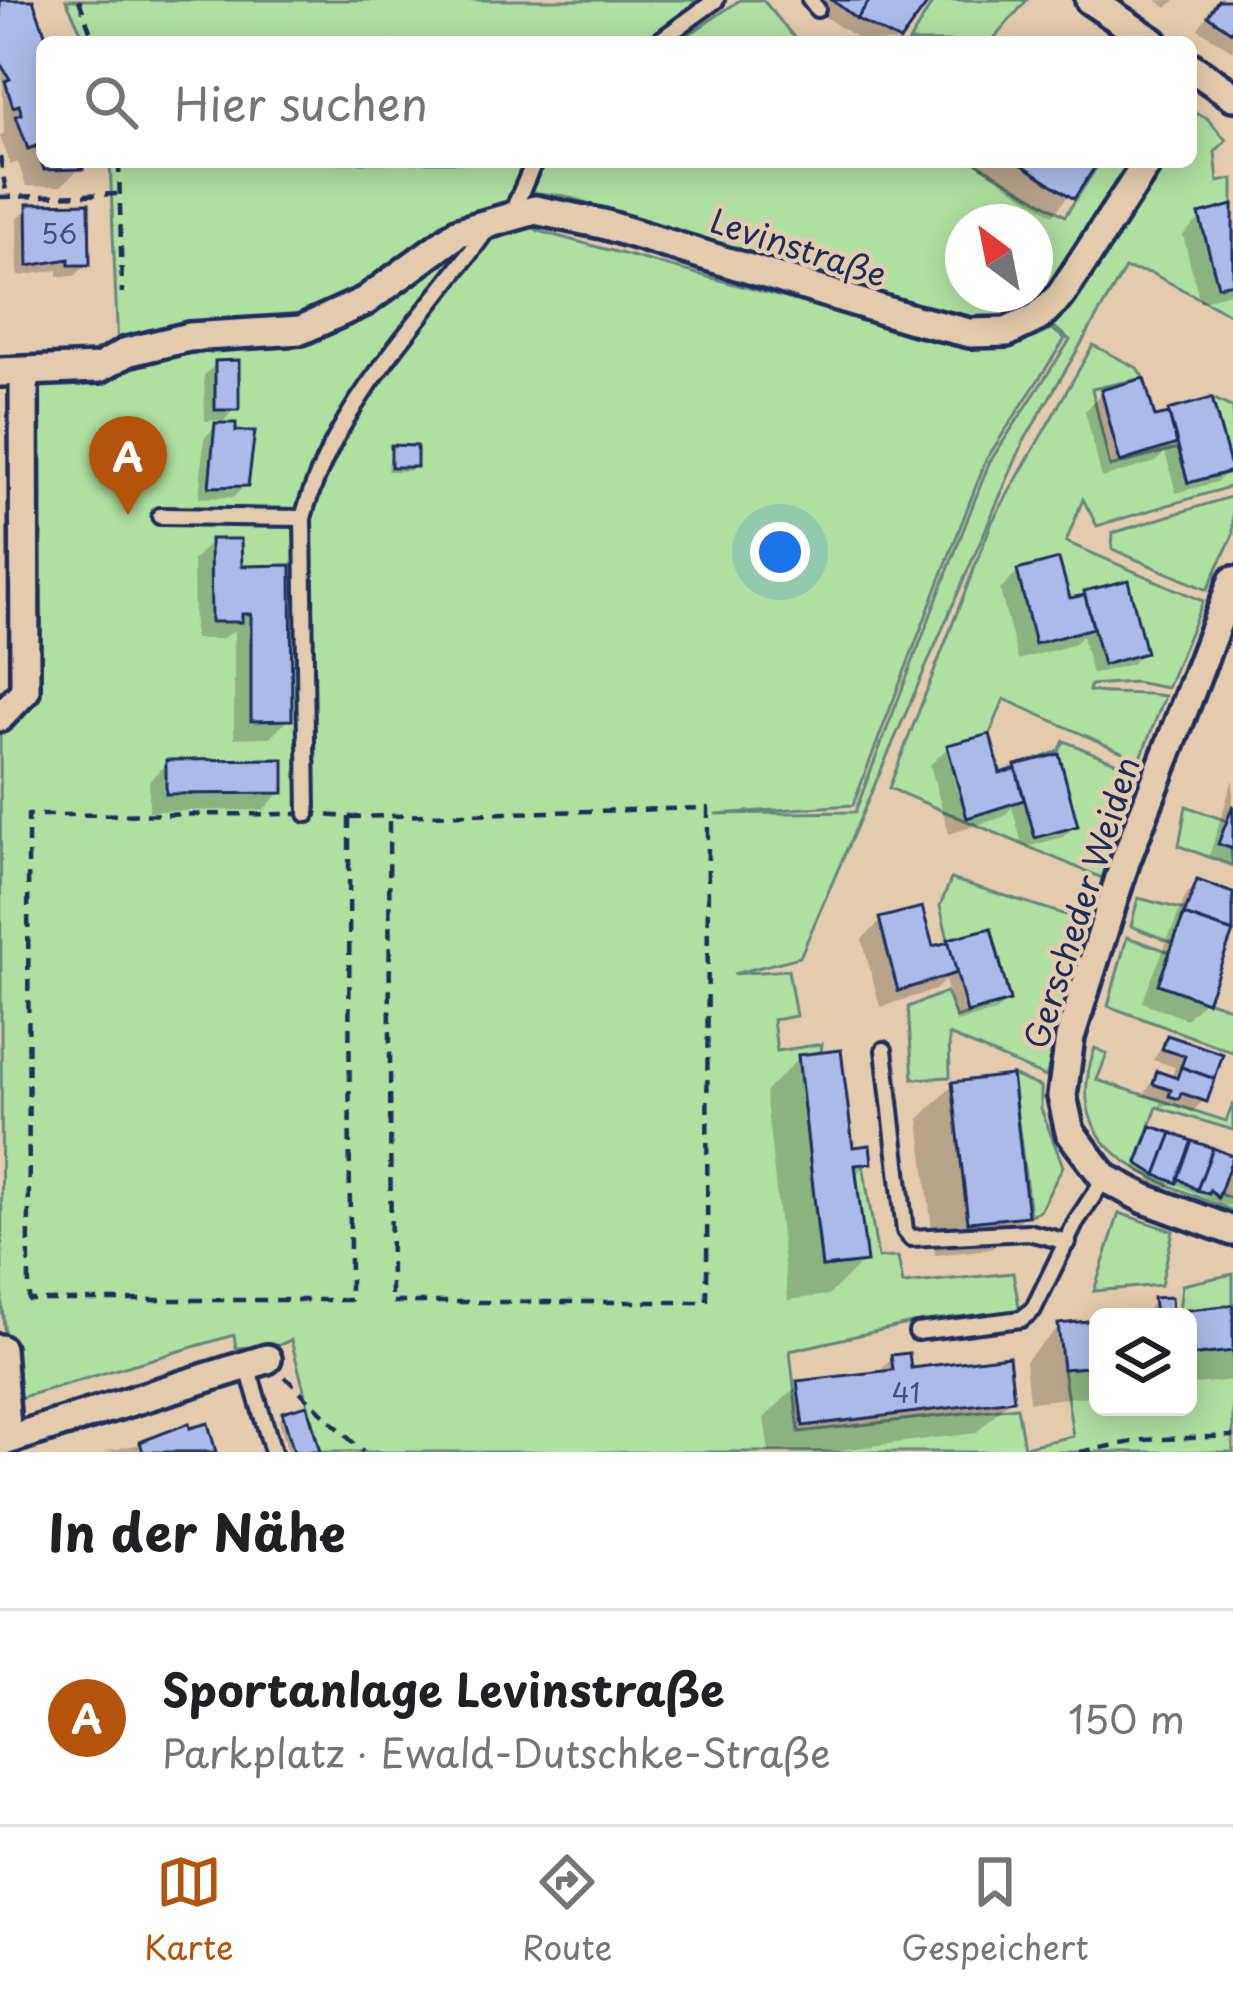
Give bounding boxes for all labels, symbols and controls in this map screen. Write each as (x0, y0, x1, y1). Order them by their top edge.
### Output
search box (36, 36, 1197, 168)
text: Hier suchen (174, 68, 428, 136)
icon: search (78, 69, 144, 135)
street label: Levinstraße (704, 194, 894, 298)
north arrow (945, 204, 1053, 312)
house number: 56 (41, 212, 77, 253)
pin: A (89, 416, 167, 515)
your location (750, 522, 810, 582)
street label: Gerscheder Weiden (1009, 749, 1151, 1055)
map controls (1089, 1308, 1197, 1416)
button: layers (1089, 1308, 1197, 1416)
house number: 41 (892, 1371, 920, 1412)
text: In der Nähe (48, 1492, 345, 1569)
text: Sportanlage Levinstraße (162, 1654, 725, 1722)
text: A (72, 1688, 102, 1747)
text: 150 m (1068, 1688, 1185, 1747)
text: Parkplatz · Ewald-Dutschke-Straße (162, 1722, 831, 1781)
tab: Karte (144, 1849, 234, 1971)
tab: Route (522, 1849, 613, 1971)
tab: Gespeichert (901, 1849, 1089, 1971)

